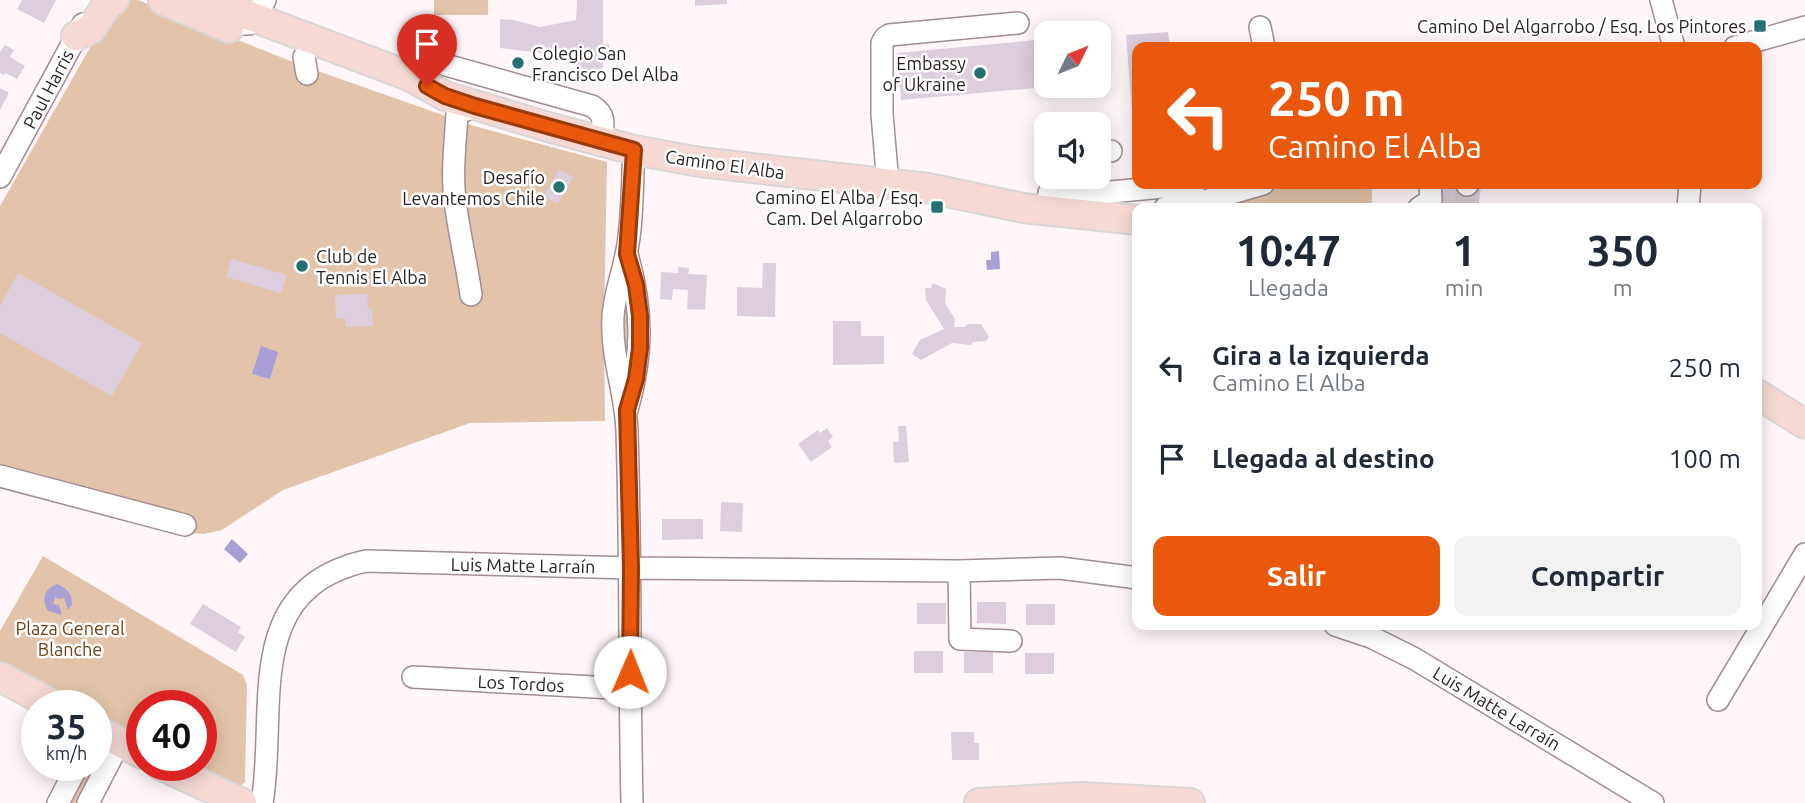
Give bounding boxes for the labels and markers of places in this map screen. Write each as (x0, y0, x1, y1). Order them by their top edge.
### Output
pin (397, 14, 457, 86)
place label: Camino Del Algarrobo / Esq. Los Pintores (1417, 16, 1746, 36)
marker: Camino Del Algarrobo / Esq. Los Pintores (1752, 18, 1768, 34)
place label: Colegio San Francisco Del Alba (532, 43, 679, 84)
place label: Embassy of Ukraine (882, 53, 966, 94)
marker: Colegio San Francisco Del Alba (510, 55, 526, 71)
marker: Embassy of Ukraine (972, 65, 988, 81)
place label: Desafío Levantemos Chile (402, 167, 545, 208)
marker: Desafío Levantemos Chile (551, 179, 567, 195)
place label: Camino El Alba / Esq. Cam. Del Algarrobo (755, 187, 923, 228)
marker: Camino El Alba / Esq. Cam. Del Algarrobo (929, 199, 945, 215)
place label: Club de Tennis El Alba (316, 246, 427, 287)
marker: Club de Tennis El Alba (294, 258, 310, 274)

